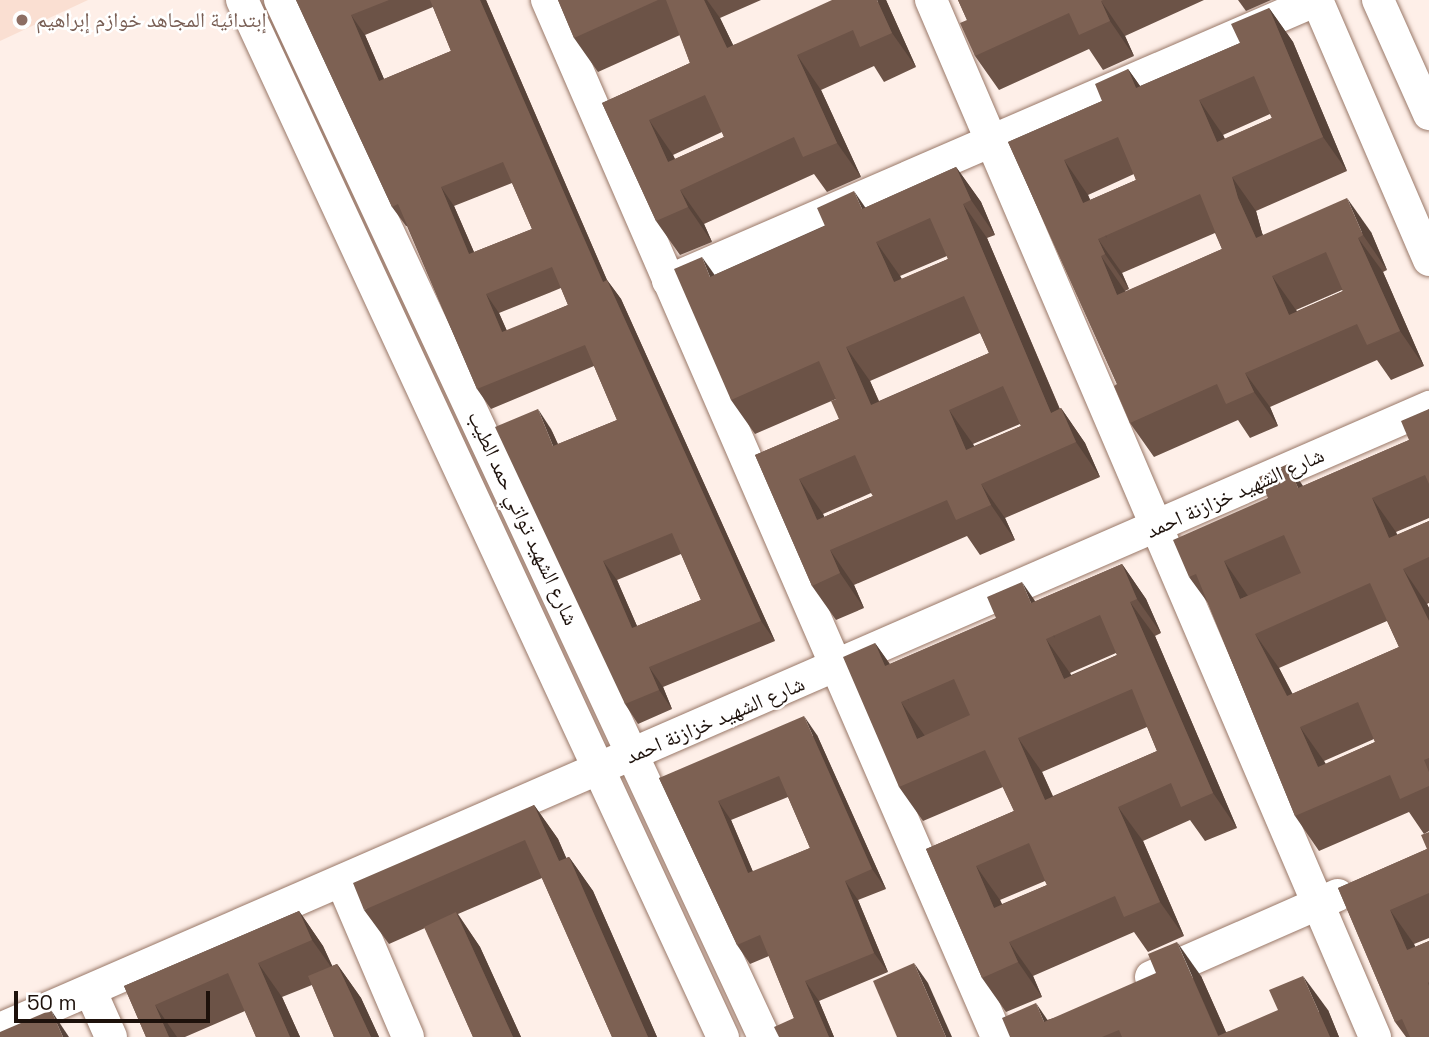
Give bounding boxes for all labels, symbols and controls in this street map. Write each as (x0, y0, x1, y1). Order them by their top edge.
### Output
place label: إبتدائية المجاهد خوازم إبراهيم (36, 7, 266, 33)
marker: إبتدائية المجاهد خوازم إبراهيم (14, 12, 30, 28)
street label: شارع الشهيد تواتي حمد الطيب (462, 407, 584, 629)
street label: شارع الشهيد خزازنة احمد (1142, 442, 1328, 544)
street label: شارع الشهيد خزازنة احمد (622, 671, 808, 769)
scale bar (18, 978, 214, 1022)
text: 50 m (27, 989, 77, 1016)

